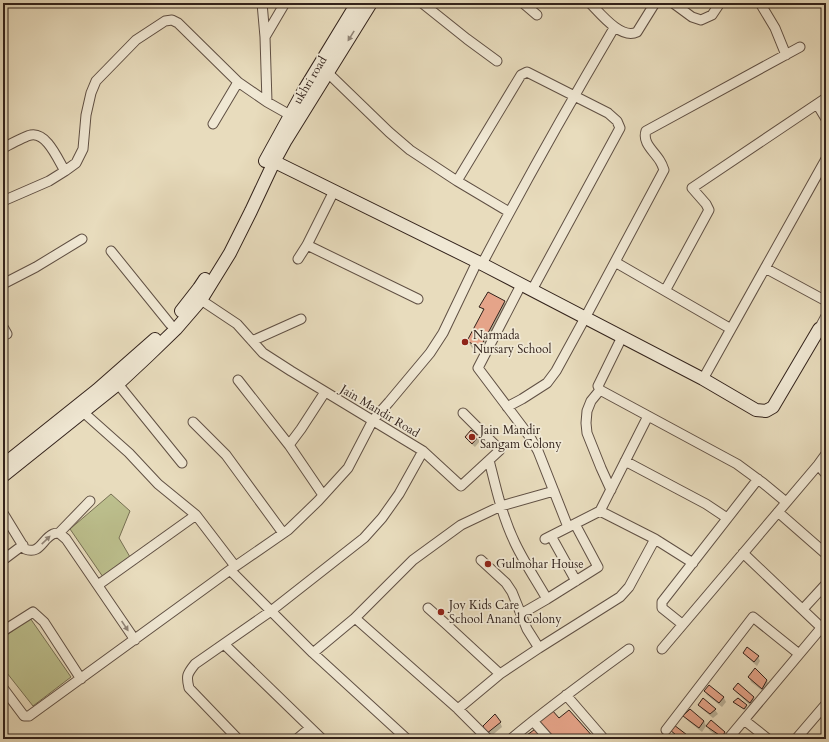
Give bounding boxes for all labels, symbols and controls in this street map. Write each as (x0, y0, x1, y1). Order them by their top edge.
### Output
one-way arrow (347, 30, 354, 42)
street label: ukhri road (289, 53, 331, 107)
place label: Narmada Nursary School (473, 327, 551, 357)
marker: Narmada Nursary School (460, 337, 470, 347)
street label: Jain Mandir Road (336, 380, 423, 441)
place label: Jain Mandir Sangam Colony (478, 422, 562, 452)
marker: Jain Mandir Sangam Colony (467, 432, 477, 442)
one-way arrow (41, 535, 51, 545)
place label: Gulmohar House (496, 556, 584, 572)
marker: Gulmohar House (483, 559, 493, 569)
place label: Joy Kids Care School Anand Colony (447, 597, 562, 627)
marker: Joy Kids Care School Anand Colony (436, 607, 446, 617)
one-way arrow (121, 620, 129, 631)

